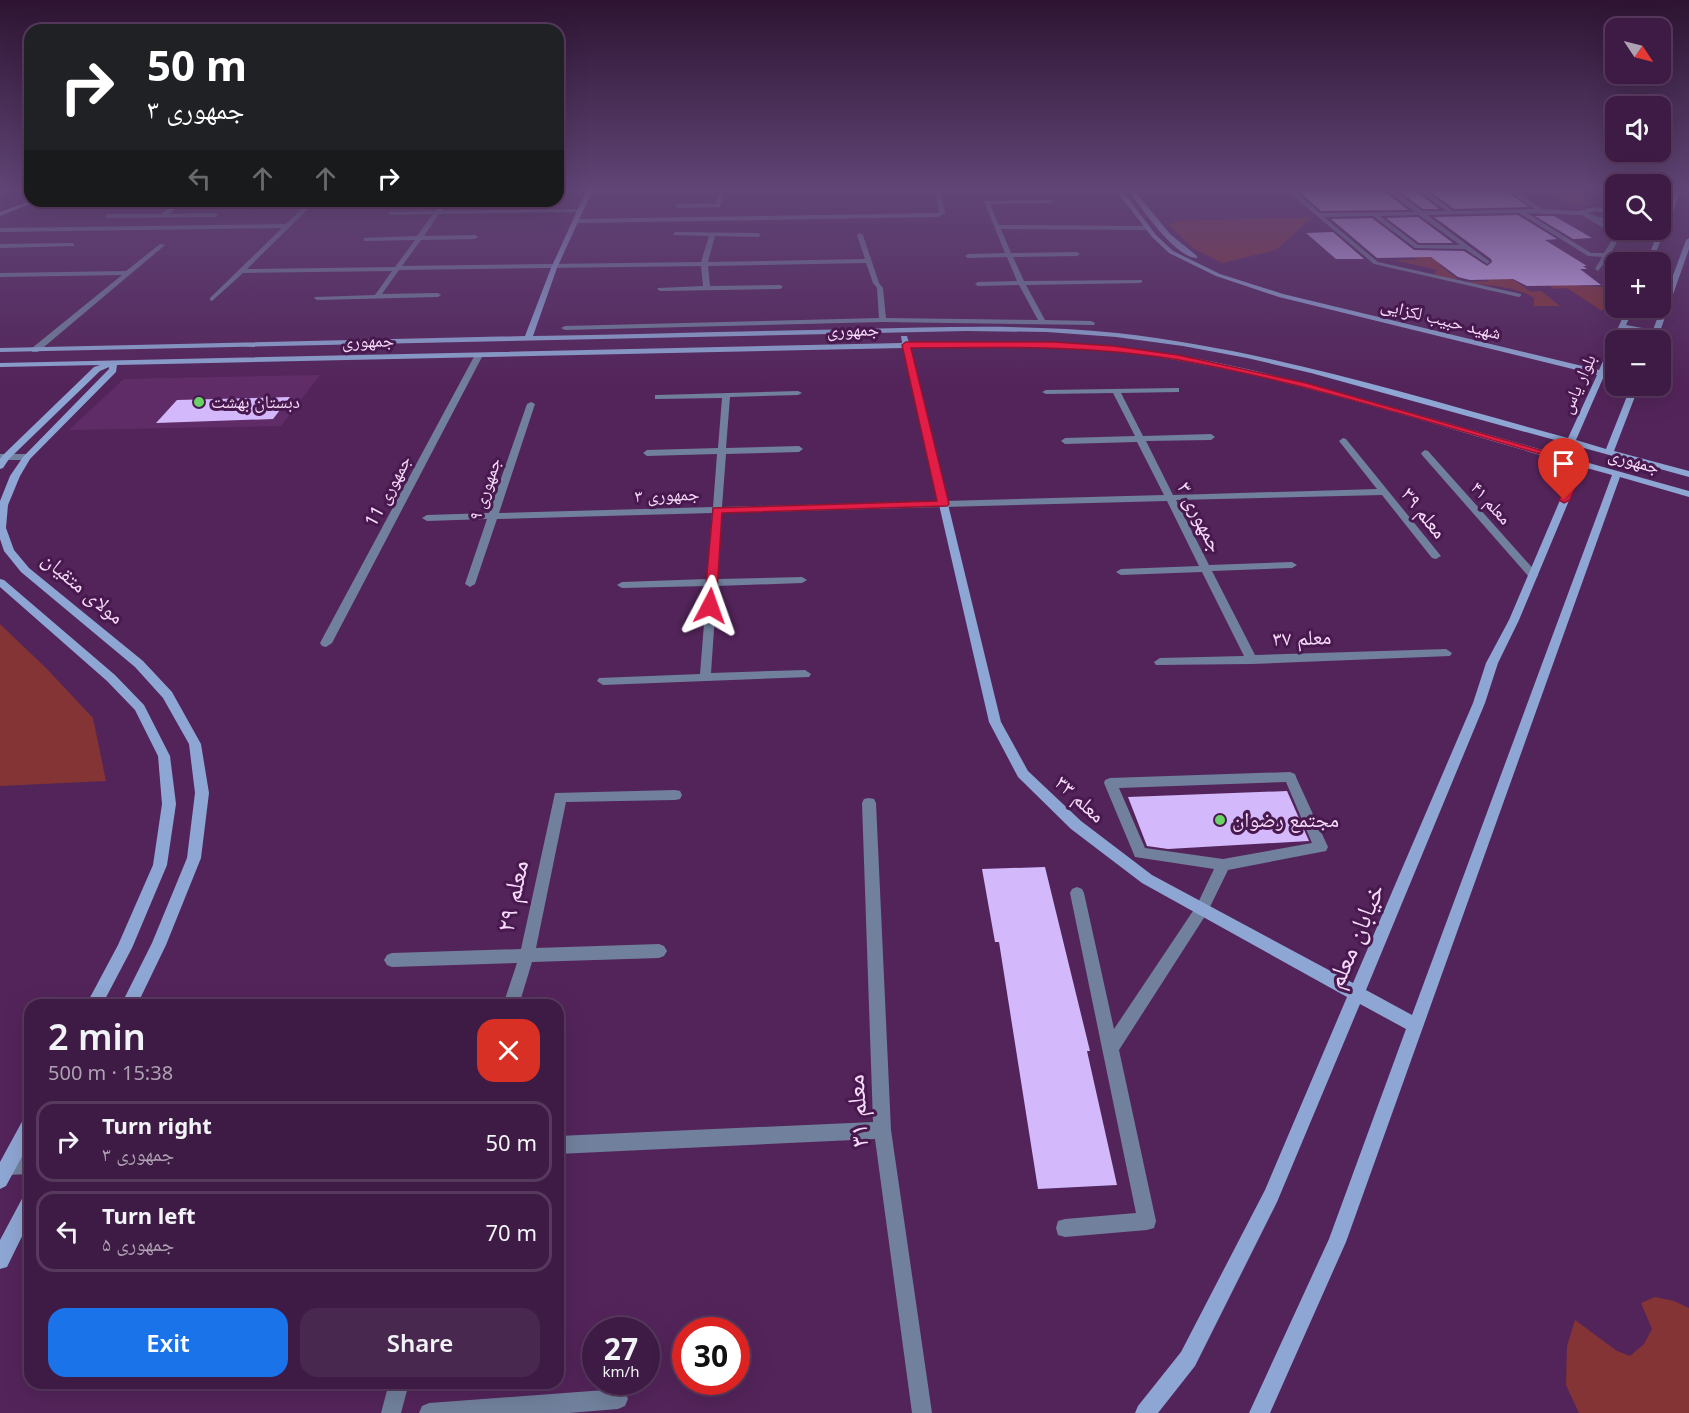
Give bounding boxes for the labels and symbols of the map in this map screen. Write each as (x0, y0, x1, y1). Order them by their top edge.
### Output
north arrow (1605, 18, 1671, 84)
street label: شهید حبیب لکزایی (1379, 291, 1504, 345)
street label: جمهوری (827, 317, 879, 341)
street label: جمهوری (342, 328, 394, 352)
street label: بلوار یاس (1553, 350, 1601, 417)
place label: دبستان بهشت (211, 389, 300, 413)
marker: دبستان بهشت (192, 395, 206, 409)
pin (1538, 438, 1589, 500)
street label: جمهوری (1606, 441, 1663, 479)
street label: جمهوری 11 (358, 451, 416, 530)
street label: جمهوری ۹ (462, 454, 506, 523)
street label: جمهوری ۳ (1171, 476, 1231, 557)
street label: معلم ۴۱ (1465, 476, 1518, 530)
street label: جمهوری ۳ (634, 481, 700, 507)
street label: معلم ۳۹ (1395, 481, 1454, 545)
street label: مولای متقیان (37, 545, 131, 630)
position arrow (678, 574, 742, 638)
street label: معلم ۳۷ (1272, 622, 1332, 653)
street label: معلم ۳۳ (1049, 768, 1112, 829)
place label: مجتمع رضوان (1232, 805, 1339, 833)
marker: مجتمع رضوان (1213, 813, 1227, 827)
street label: معلم ۲۹ (486, 856, 536, 935)
street label: خیابان معلم (1316, 878, 1392, 994)
street label: معلم ۳۱ (836, 1073, 876, 1149)
speed limit sign: 30 (672, 1317, 750, 1395)

